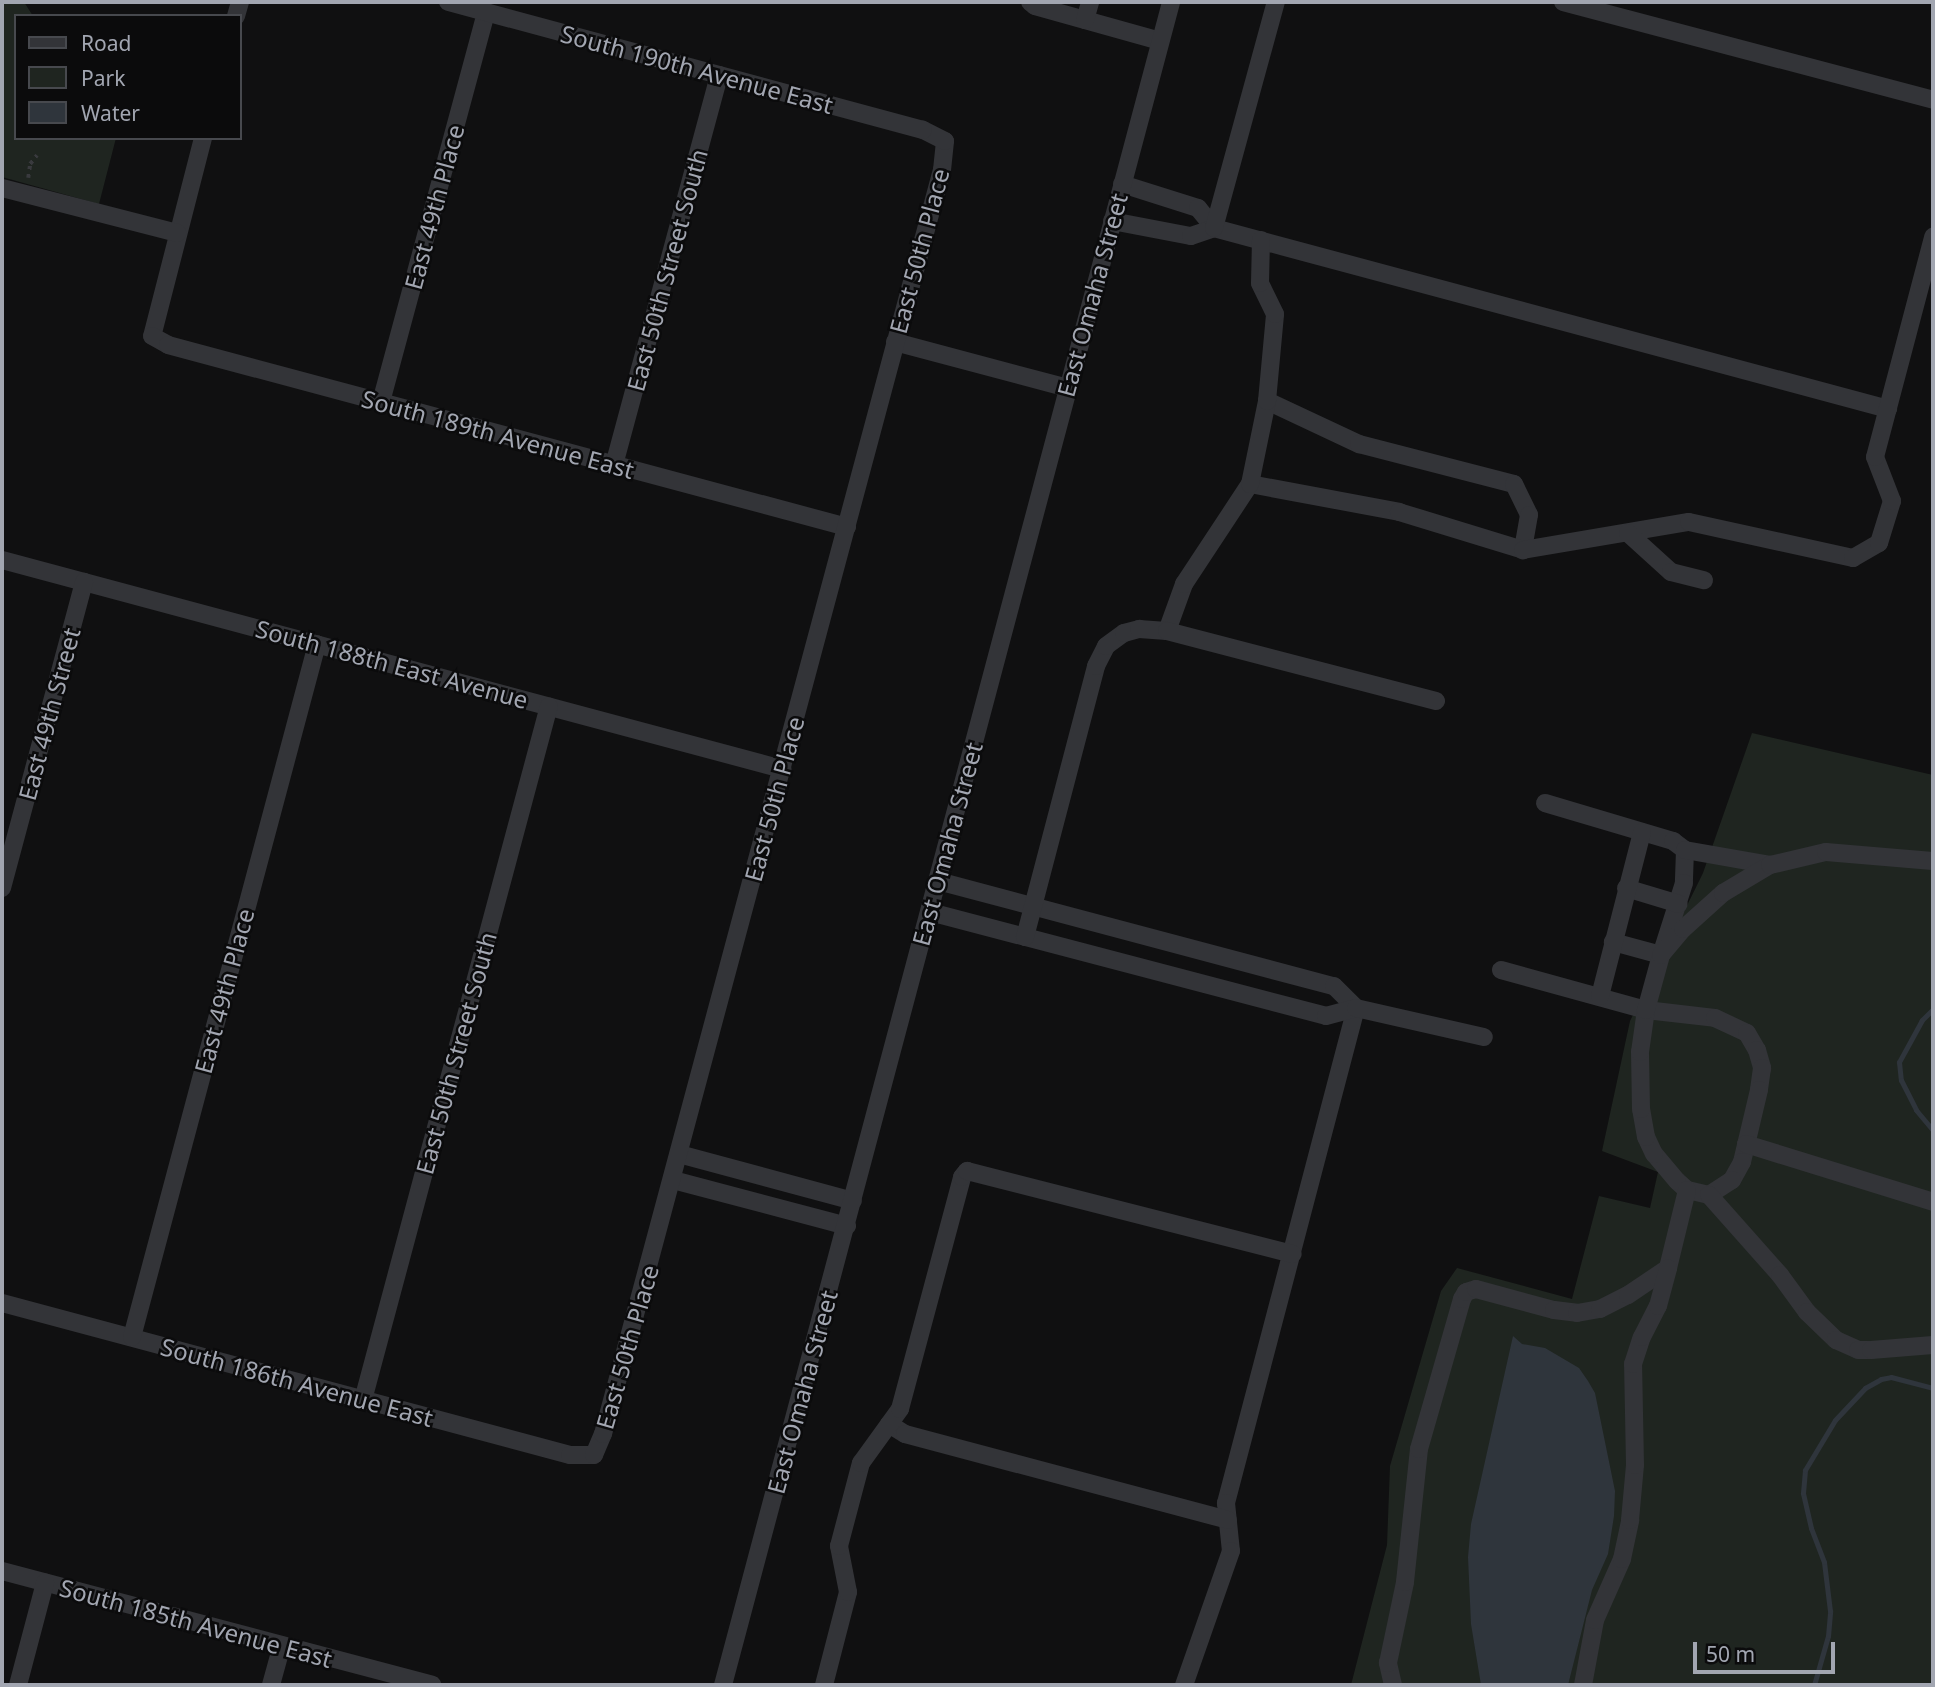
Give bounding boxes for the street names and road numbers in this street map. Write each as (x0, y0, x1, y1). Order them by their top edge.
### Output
street label: South 190th Avenue East (558, 19, 836, 119)
street label: East 49th Place (398, 121, 470, 293)
street label: East 50th Street South (621, 146, 713, 394)
street label: East 50th Place (883, 165, 955, 337)
street label: East Omaha Street (1051, 190, 1133, 400)
street label: South 189th Avenue East (359, 384, 637, 484)
street label: South 188th East Avenue (253, 614, 531, 714)
street label: East 49th Street (12, 625, 86, 803)
street label: East 50th Place (738, 713, 810, 885)
street label: East Omaha Street (906, 739, 988, 949)
street label: East 49th Place (188, 905, 260, 1077)
street label: East 50th Street South (410, 929, 502, 1177)
street label: East 50th Place (590, 1262, 664, 1432)
street label: East Omaha Street (761, 1287, 843, 1497)
street label: South 186th Avenue East (158, 1332, 436, 1432)
street label: South 185th Avenue East (57, 1573, 335, 1673)

